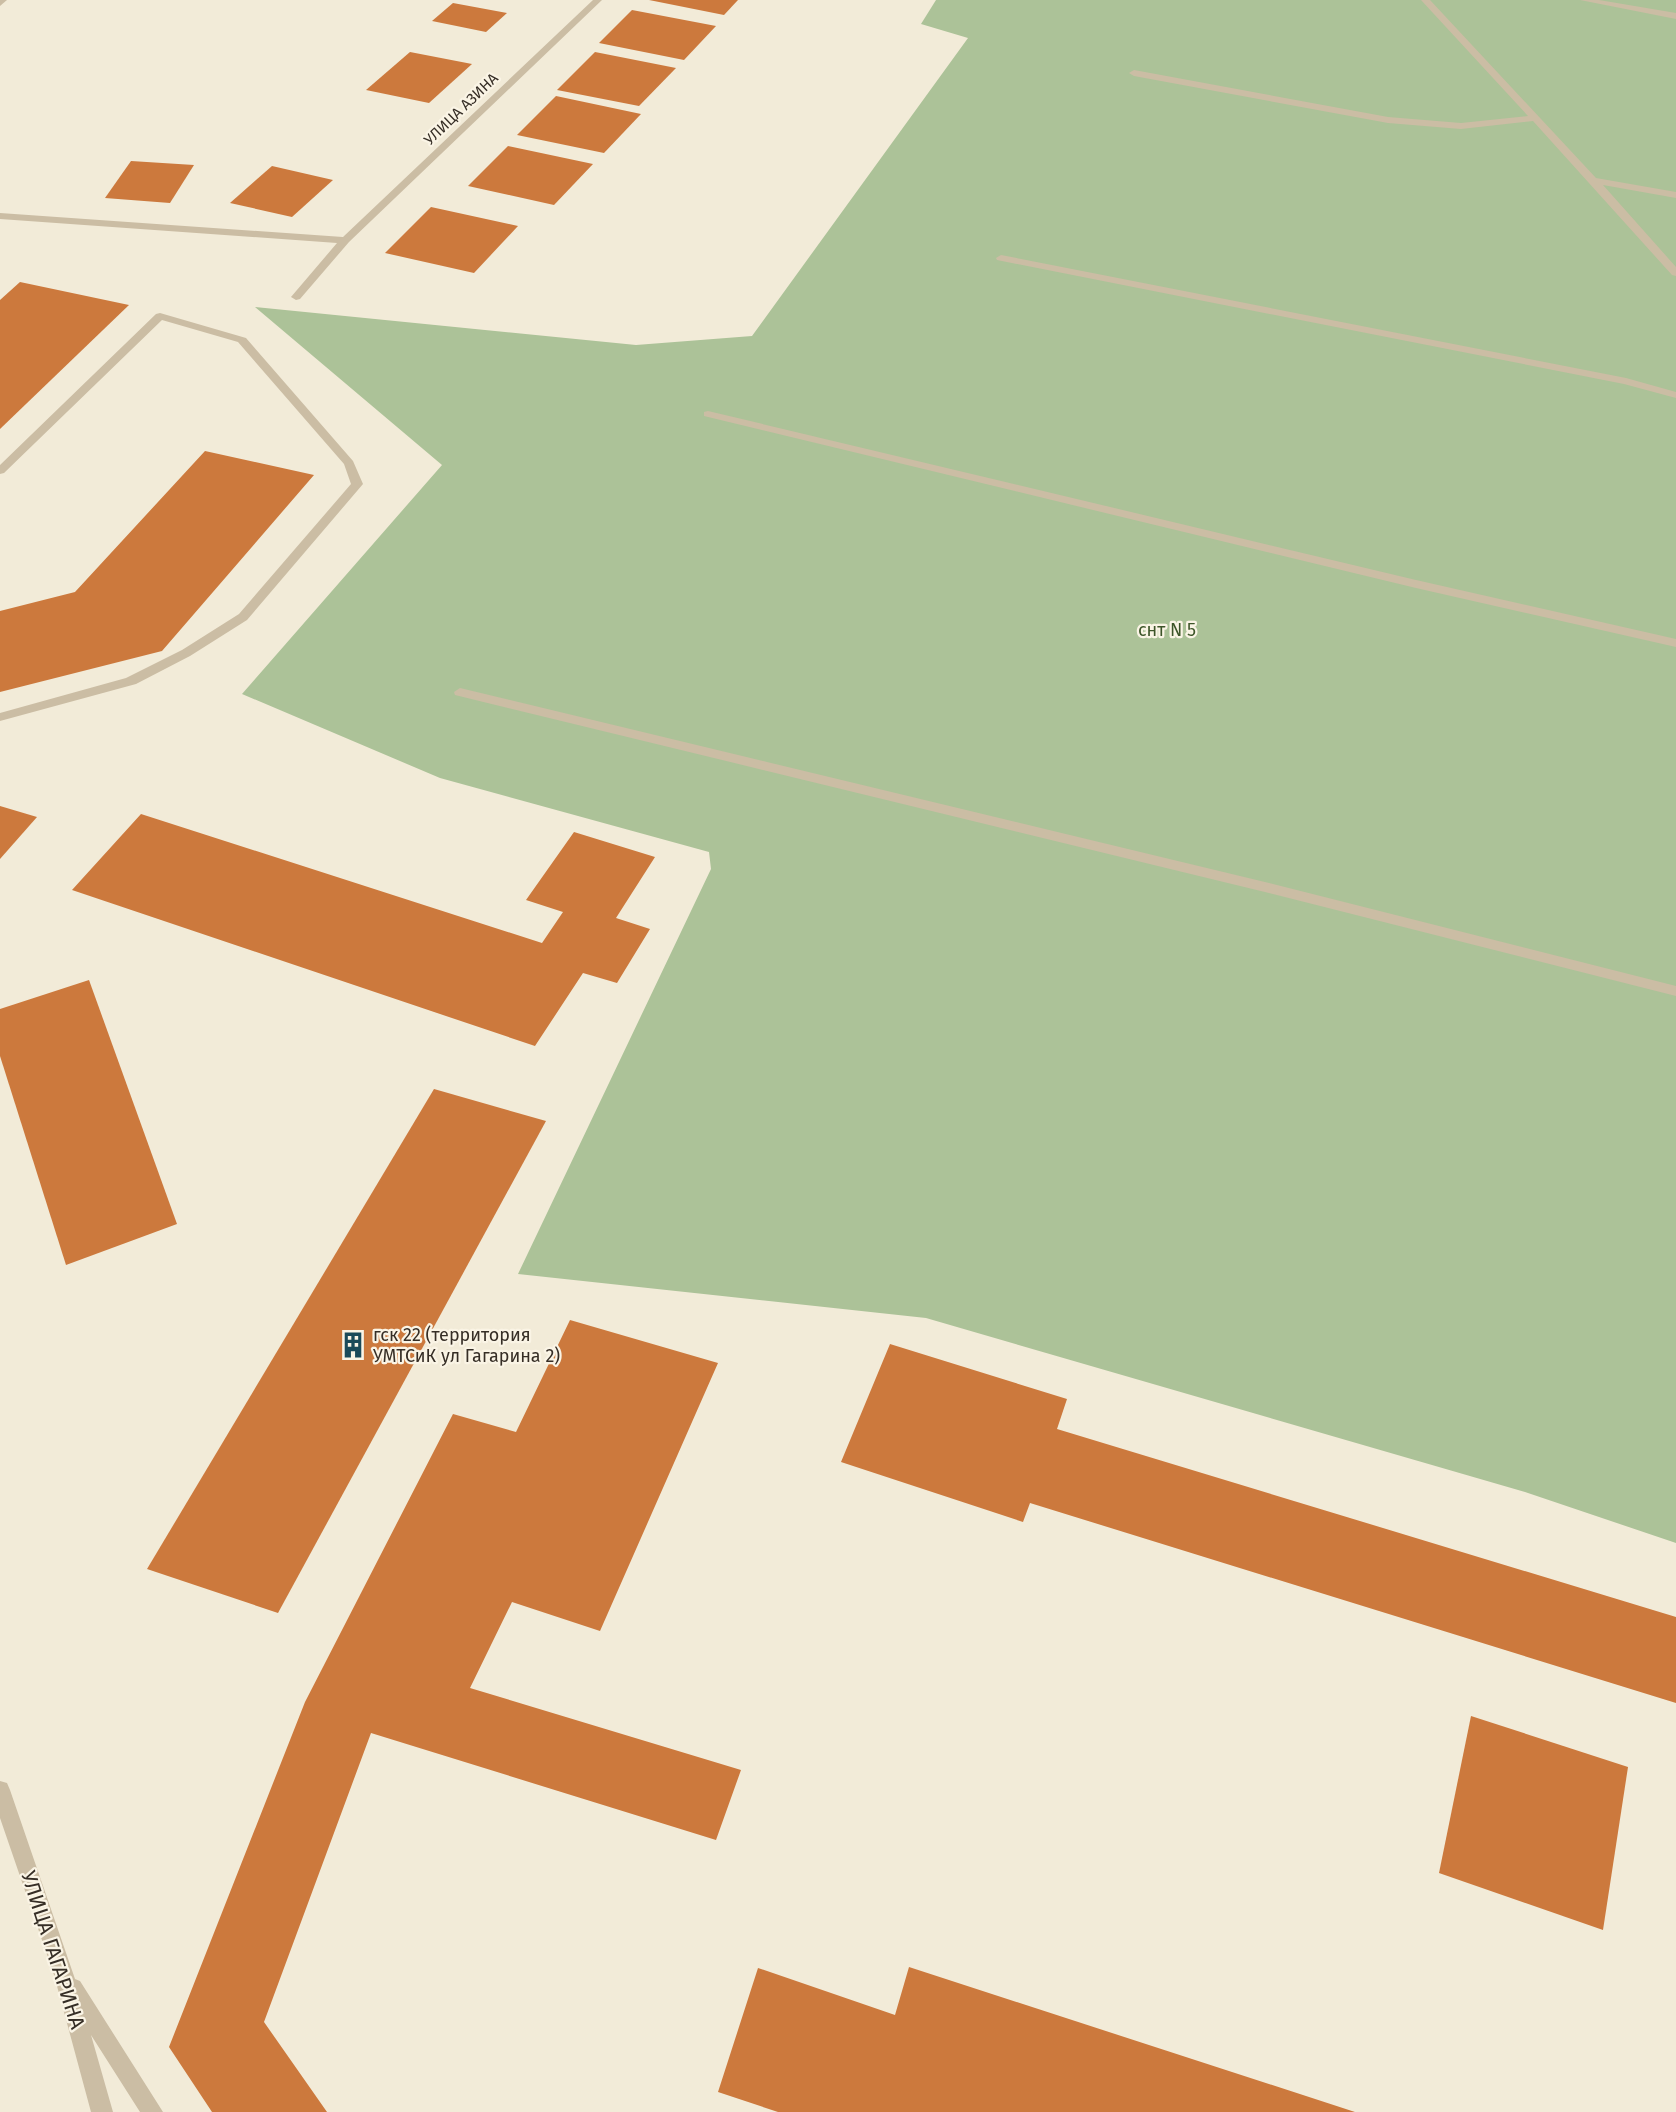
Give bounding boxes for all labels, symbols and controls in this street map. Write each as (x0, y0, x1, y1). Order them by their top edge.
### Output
street label: УЛИЦА АЗИНА (420, 69, 502, 149)
park label: снт N 5 (1138, 619, 1196, 641)
place label: гск 22 (территория УМТСиК ул Гагарина 2) (373, 1324, 560, 1367)
building icon: гск 22 (территория УМТСиК ул Гагарина 2) (338, 1330, 368, 1360)
street label: УЛИЦА ГАГАРИНА (15, 1868, 91, 2032)

